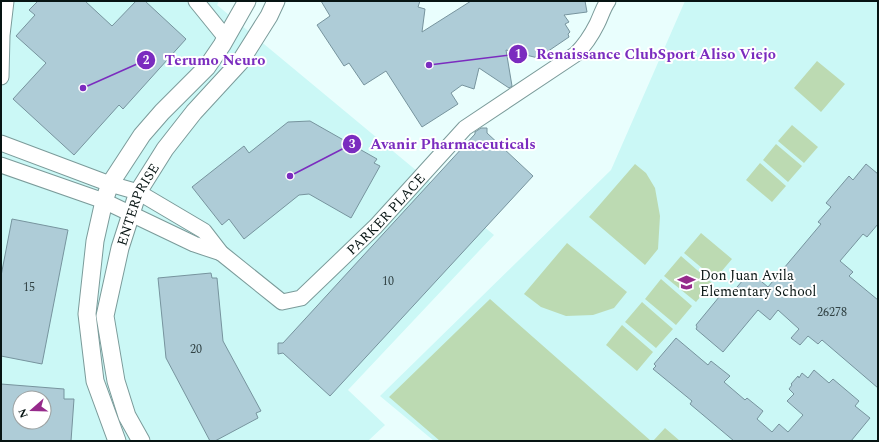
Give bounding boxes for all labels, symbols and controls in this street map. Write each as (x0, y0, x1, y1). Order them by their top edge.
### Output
callout: Renaissance ClubSport Aliso Viejo (508, 40, 784, 67)
text: Renaissance ClubSport Aliso Viejo (536, 43, 776, 66)
text: 1 (515, 45, 521, 64)
callout: Terumo Neuro (136, 46, 273, 73)
text: Terumo Neuro (165, 49, 265, 72)
text: 2 (143, 51, 150, 70)
callout: Avanir Pharmaceuticals (342, 130, 544, 157)
text: Avanir Pharmaceuticals (370, 133, 536, 156)
text: 3 (349, 135, 356, 154)
street label: ENTERPRISE (111, 159, 165, 249)
street label: PARKER PLACE (342, 169, 430, 260)
place label: Don Juan Avila Elementary School (700, 265, 816, 302)
house number: 10 (382, 272, 394, 291)
school or university icon: Don Juan Avila Elementary School (677, 273, 697, 293)
house number: 15 (23, 278, 35, 297)
house number: 26278 (817, 303, 847, 322)
house number: 20 (190, 340, 202, 359)
north arrow (12, 390, 52, 430)
text: N (14, 406, 33, 420)

